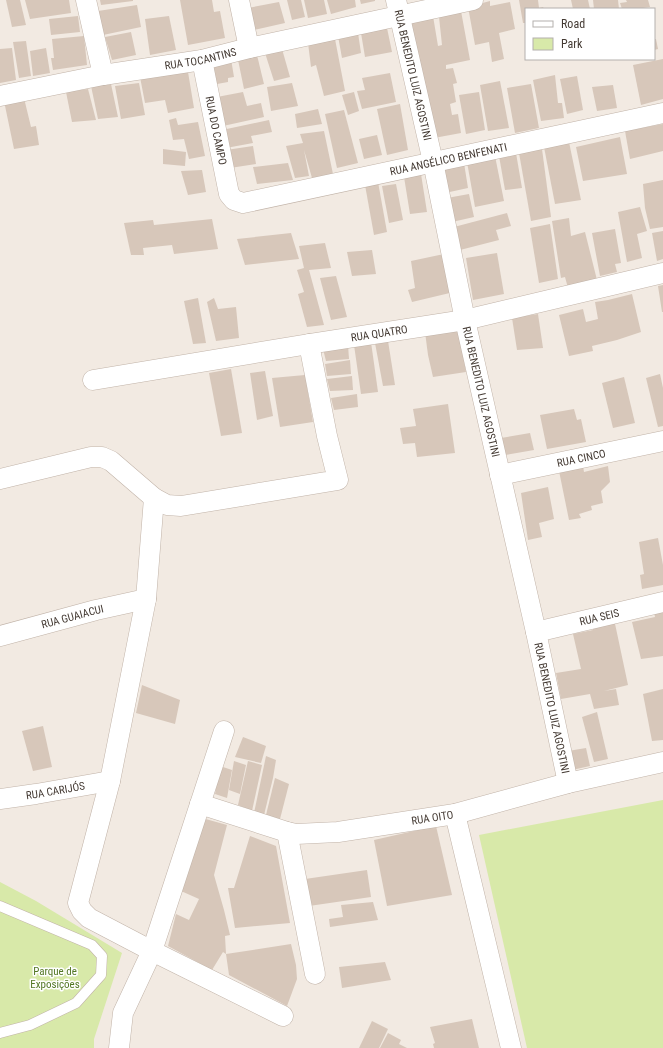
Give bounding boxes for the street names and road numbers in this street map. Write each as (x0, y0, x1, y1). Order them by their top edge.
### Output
street label: RUA BENEDITO LUIZ AGOSTINI (391, 9, 434, 142)
street label: RUA TOCANTINS (164, 45, 238, 73)
street label: RUA DO CAMPO (202, 95, 229, 166)
street label: RUA ANGÉLICO BENFENATI (389, 141, 508, 178)
street label: RUA QUATRO (350, 323, 409, 344)
street label: RUA BENEDITO LUIZ AGOSTINI (460, 325, 502, 458)
street label: RUA CINCO (556, 447, 607, 470)
street label: RUA GUAIACUI (40, 603, 105, 632)
street label: RUA SEIS (578, 607, 621, 629)
street label: RUA BENEDITO LUIZ AGOSTINI (531, 641, 572, 775)
street label: RUA CARIJÓS (25, 779, 86, 802)
street label: RUA OITO (410, 808, 454, 828)

